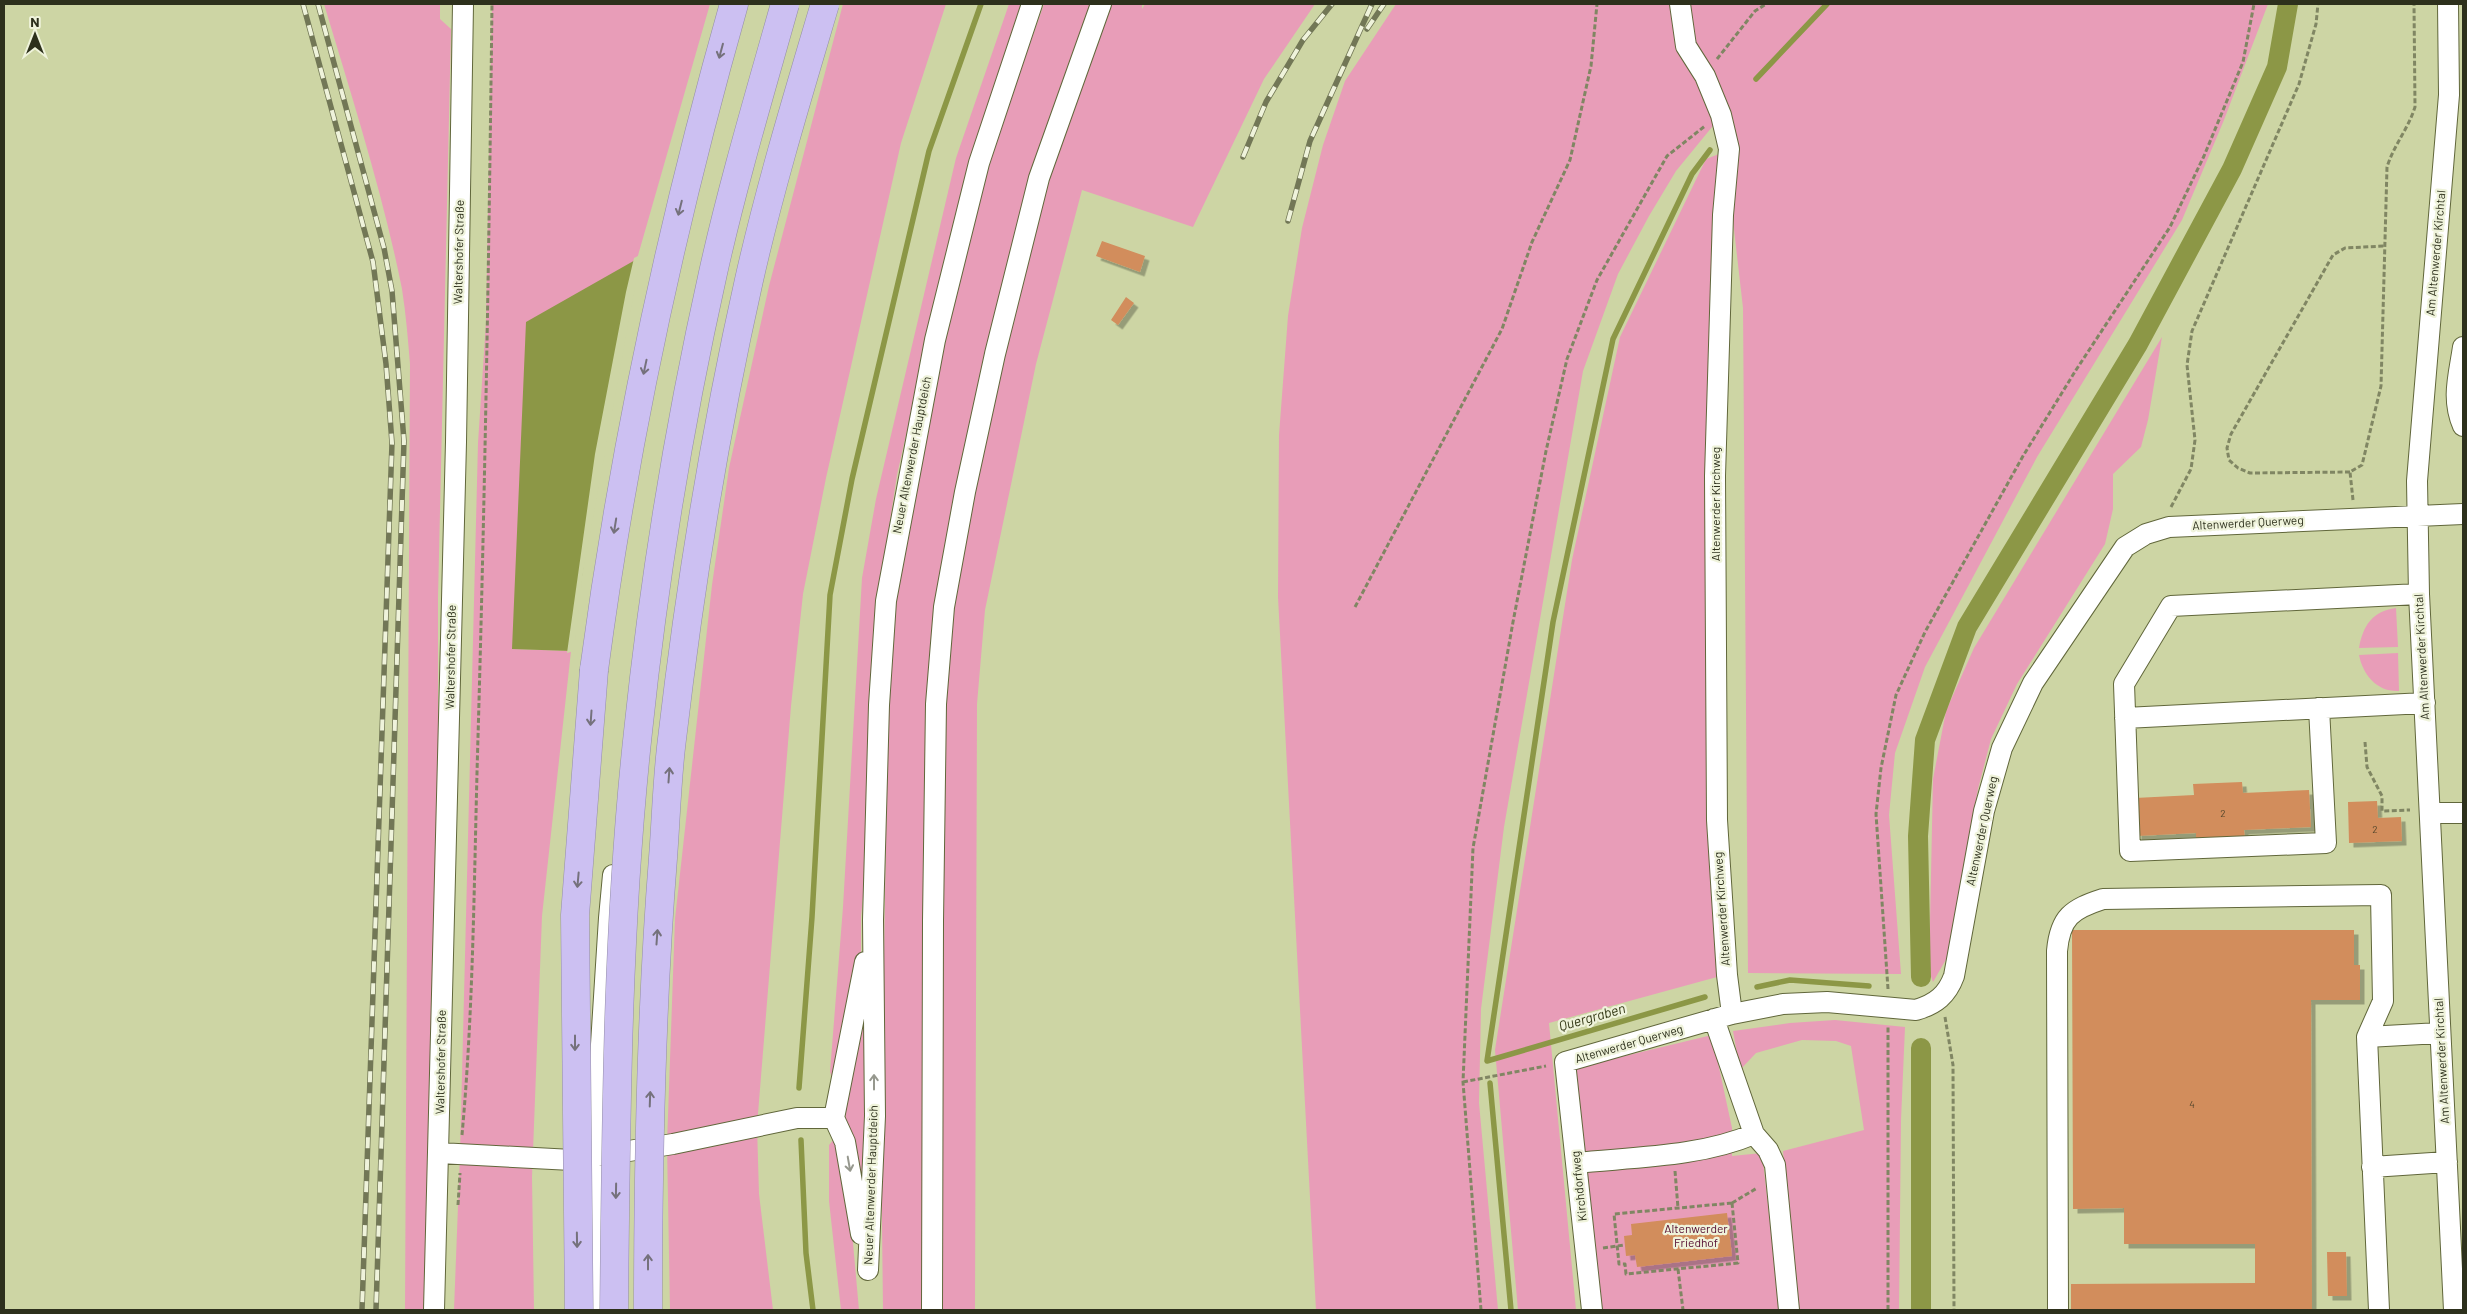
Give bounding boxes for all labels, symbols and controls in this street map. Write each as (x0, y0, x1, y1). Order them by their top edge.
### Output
north arrow (10, 10, 60, 60)
text: N (30, 13, 40, 30)
one-way arrow (716, 42, 726, 58)
street label: Am Altenwerder Kirchtal (2423, 189, 2447, 316)
one-way arrow (675, 199, 684, 215)
street label: Waltershofer Straße (450, 200, 466, 304)
one-way arrow (640, 358, 650, 374)
street label: Neuer Altenwerder Hauptdeich (889, 375, 933, 535)
street label: Altenwerder Kirchweg (1708, 447, 1722, 561)
street label: Altenwerder Querweg (2192, 512, 2304, 532)
one-way arrow (610, 518, 620, 534)
street label: Am Altenwerder Kirchtal (2411, 594, 2431, 720)
street label: Waltershofer Straße (442, 605, 458, 709)
one-way arrow (586, 710, 595, 726)
one-way arrow (664, 767, 674, 783)
street label: Altenwerder Querweg (1963, 775, 1999, 887)
house number: 2 (2220, 807, 2226, 819)
house number: 2 (2372, 823, 2378, 835)
street label: Altenwerder Kirchweg (1710, 852, 1732, 967)
one-way arrow (573, 872, 582, 888)
one-way arrow (652, 929, 661, 945)
street label: Am Altenwerder Kirchtal (2431, 998, 2451, 1124)
water label: Quergraben (1557, 999, 1627, 1034)
street label: Waltershofer Straße (432, 1010, 448, 1114)
street label: Altenwerder Querweg (1573, 1021, 1684, 1065)
one-way arrow (570, 1034, 580, 1050)
one-way arrow (869, 1074, 879, 1090)
one-way arrow (645, 1091, 655, 1108)
house number: 4 (2189, 1098, 2195, 1110)
street label: Neuer Altenwerder Hauptdeich (860, 1105, 880, 1265)
street label: Kirchdorfweg (1567, 1150, 1589, 1222)
one-way arrow (844, 1155, 854, 1171)
one-way arrow (611, 1182, 621, 1199)
park label: Altenwerder Friedhof (1664, 1221, 1728, 1249)
one-way arrow (573, 1232, 582, 1248)
one-way arrow (643, 1254, 653, 1270)

